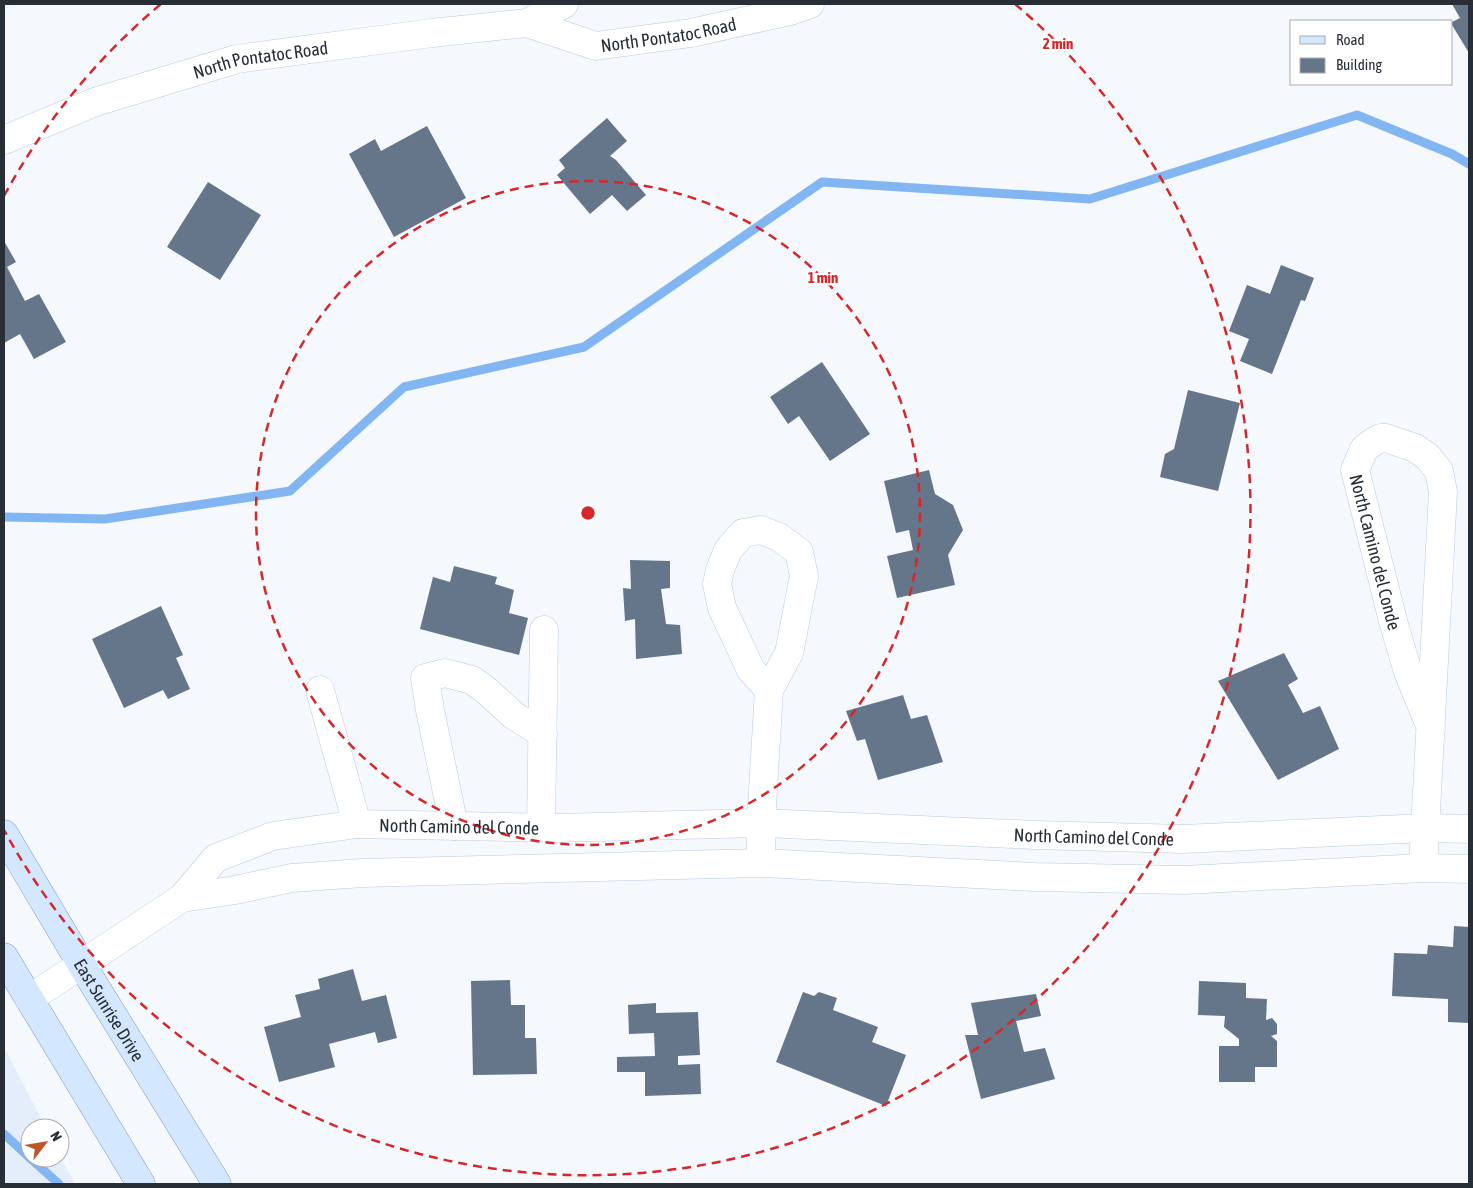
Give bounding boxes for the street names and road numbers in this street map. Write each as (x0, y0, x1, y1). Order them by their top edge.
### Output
street label: North Pontatoc Road (599, 13, 738, 56)
street label: North Pontatoc Road (190, 36, 329, 82)
street label: North Camino del Conde (1346, 472, 1406, 632)
street label: North Camino del Conde (379, 814, 539, 838)
street label: North Camino del Conde (1013, 824, 1174, 849)
street label: East Sunrise Drive (70, 955, 149, 1065)

